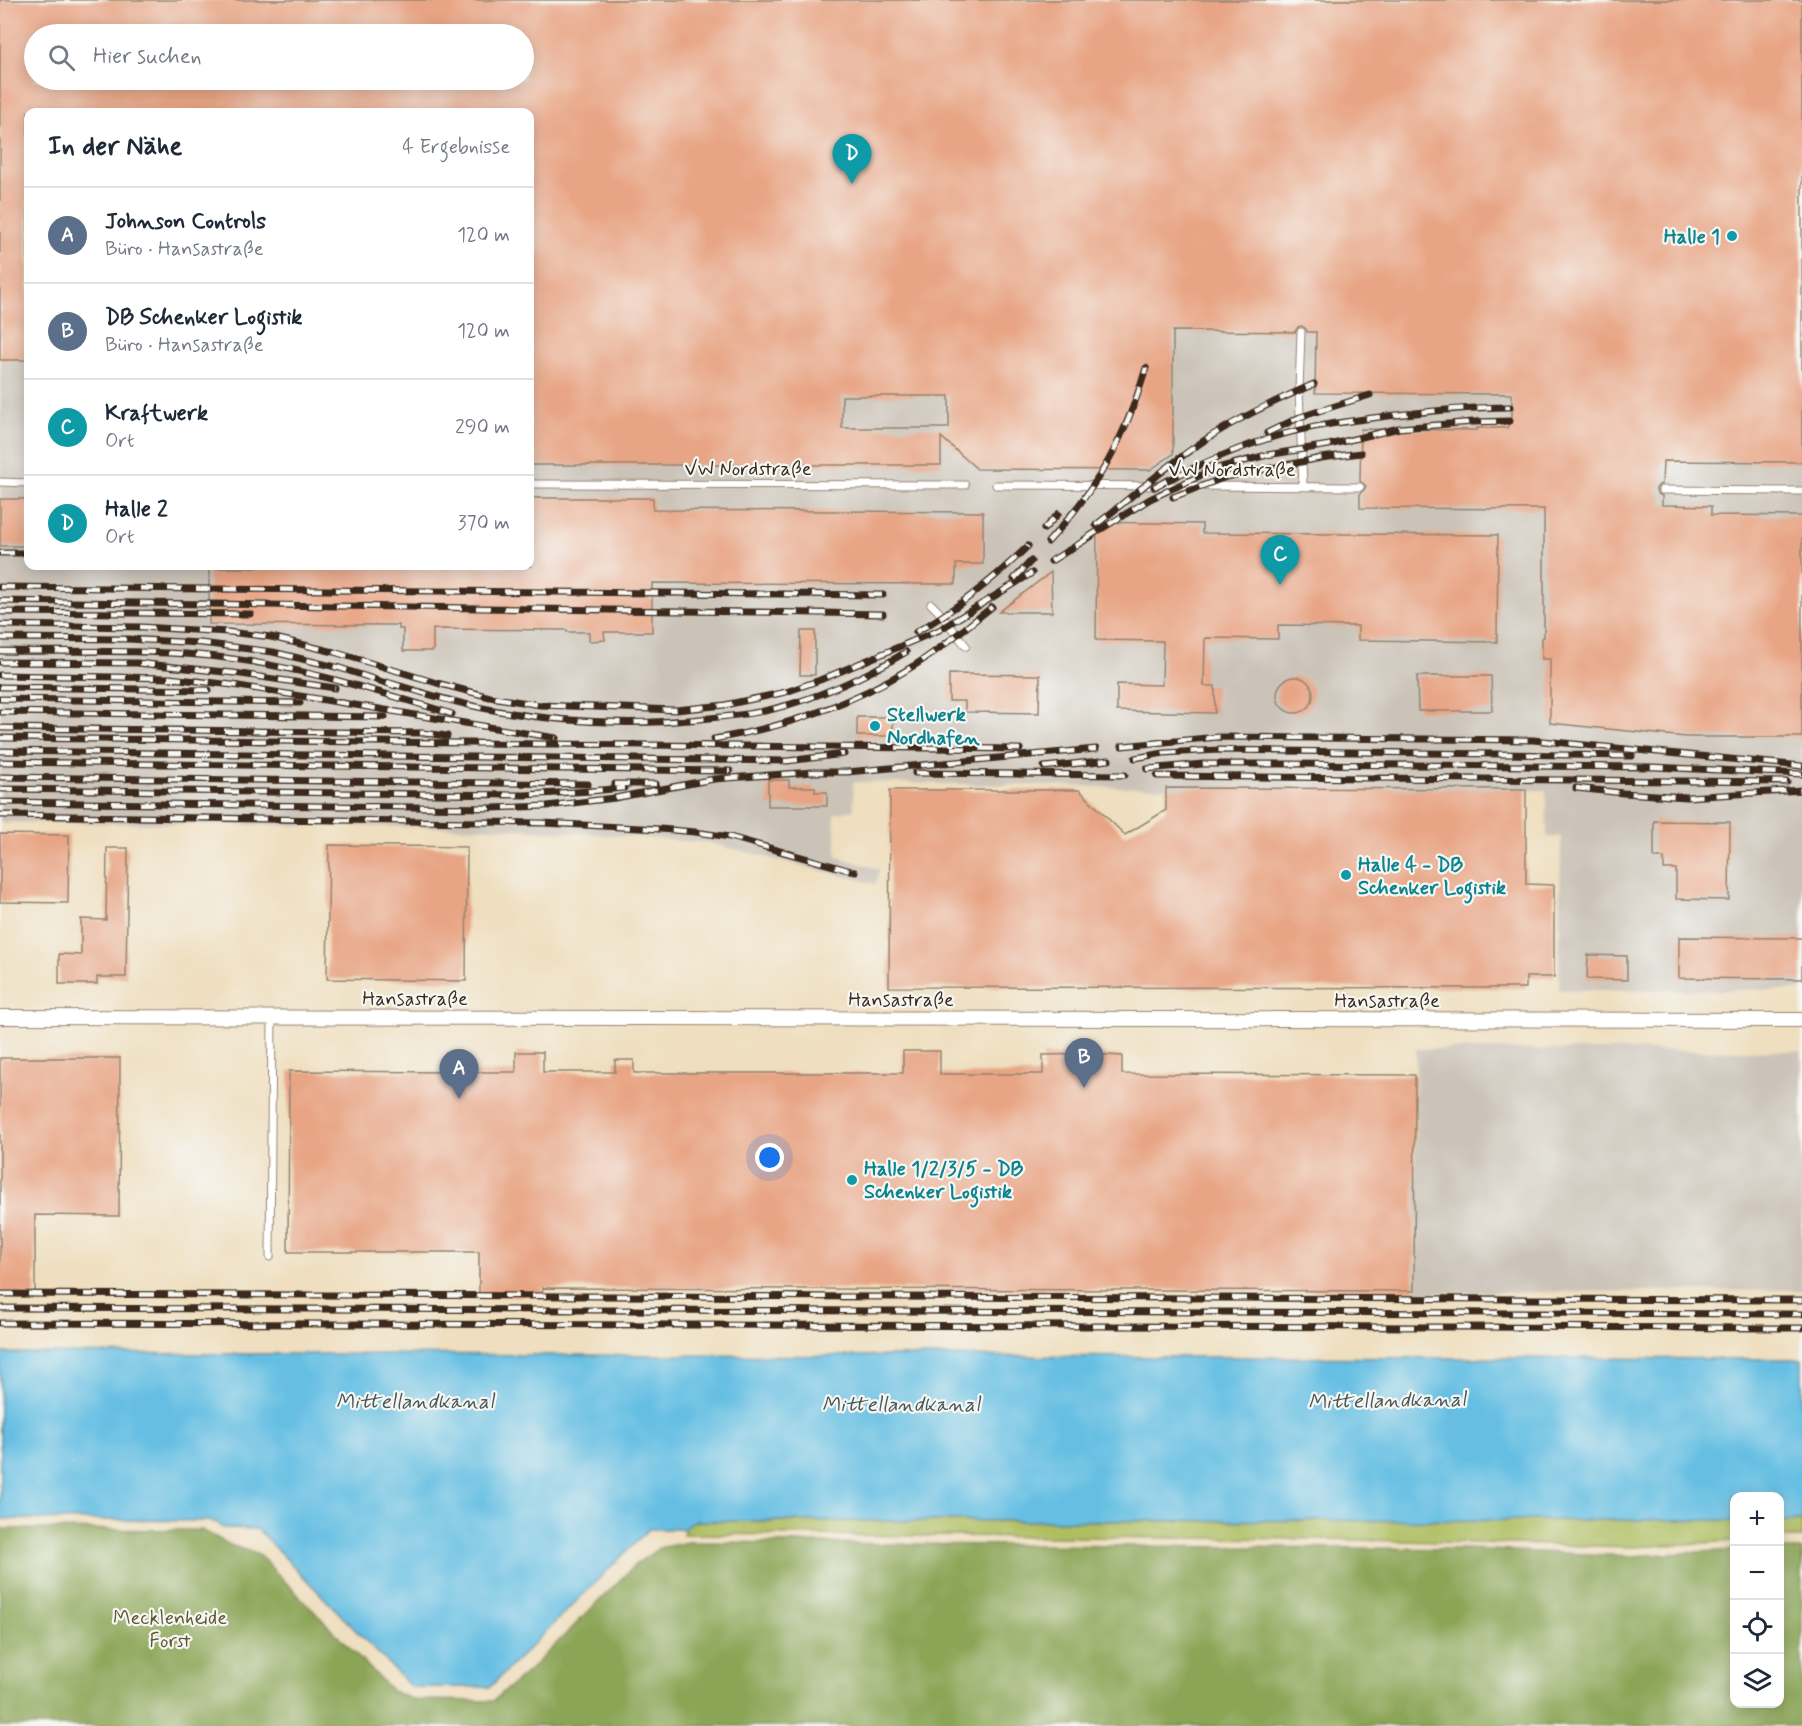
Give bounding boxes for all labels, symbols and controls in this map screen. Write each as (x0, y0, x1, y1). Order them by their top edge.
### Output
search box (24, 24, 534, 90)
icon: search (45, 41, 78, 74)
text: Hier suchen (93, 43, 202, 71)
text: In der Nähe (48, 130, 182, 164)
text: 4 Ergebnisse (402, 134, 510, 161)
pin: D (832, 134, 872, 184)
text: Johnson Controls (105, 208, 266, 236)
text: A (61, 222, 74, 249)
text: 120 m (457, 222, 510, 249)
place label: Halle 1 (1664, 224, 1720, 251)
marker: Halle 1 (1725, 229, 1739, 243)
text: Büro · Hansastraße (105, 236, 264, 263)
text: DB Schenker Logistik (105, 304, 302, 332)
text: B (61, 318, 74, 345)
text: 120 m (457, 318, 510, 345)
text: Büro · Hansastraße (105, 332, 264, 359)
text: Kraftwerk (105, 400, 208, 428)
text: C (60, 414, 75, 441)
text: 290 m (455, 414, 510, 441)
text: Ort (105, 428, 134, 455)
street label: VW Nordstraße (684, 456, 812, 483)
street label: VW Nordstraße (1168, 457, 1296, 484)
text: Halle 2 (105, 496, 168, 524)
text: D (61, 510, 74, 537)
text: 370 m (458, 510, 510, 537)
text: Ort (105, 524, 134, 551)
pin: C (1260, 536, 1300, 585)
place label: Stellwerk Nordhafen (887, 702, 980, 752)
marker: Stellwerk Nordhafen (868, 719, 882, 733)
place label: Halle 4 - DB Schenker Logistik (1358, 852, 1506, 904)
marker: Halle 4 - DB Schenker Logistik (1339, 868, 1353, 882)
street label: Hansastraße (362, 986, 468, 1013)
street label: Hansastraße (848, 987, 954, 1014)
street label: Hansastraße (1334, 988, 1440, 1015)
pin: B (1064, 1038, 1104, 1088)
pin: A (440, 1050, 478, 1099)
your location (755, 1143, 784, 1172)
place label: Halle 1/2/3/5 - DB Schenker Logistik (864, 1156, 1024, 1208)
marker: Halle 1/2/3/5 - DB Schenker Logistik (845, 1173, 859, 1187)
water label: Mittellandkanal (1308, 1386, 1468, 1416)
water label: Mittellandkanal (336, 1388, 496, 1416)
water label: Mittellandkanal (822, 1391, 982, 1419)
map controls (1730, 1492, 1784, 1708)
button: + (1730, 1492, 1784, 1546)
button: − (1730, 1546, 1784, 1600)
button: locate (1730, 1600, 1784, 1654)
park label: Mecklenheide Forst (113, 1605, 227, 1655)
button: layers (1730, 1654, 1784, 1708)

